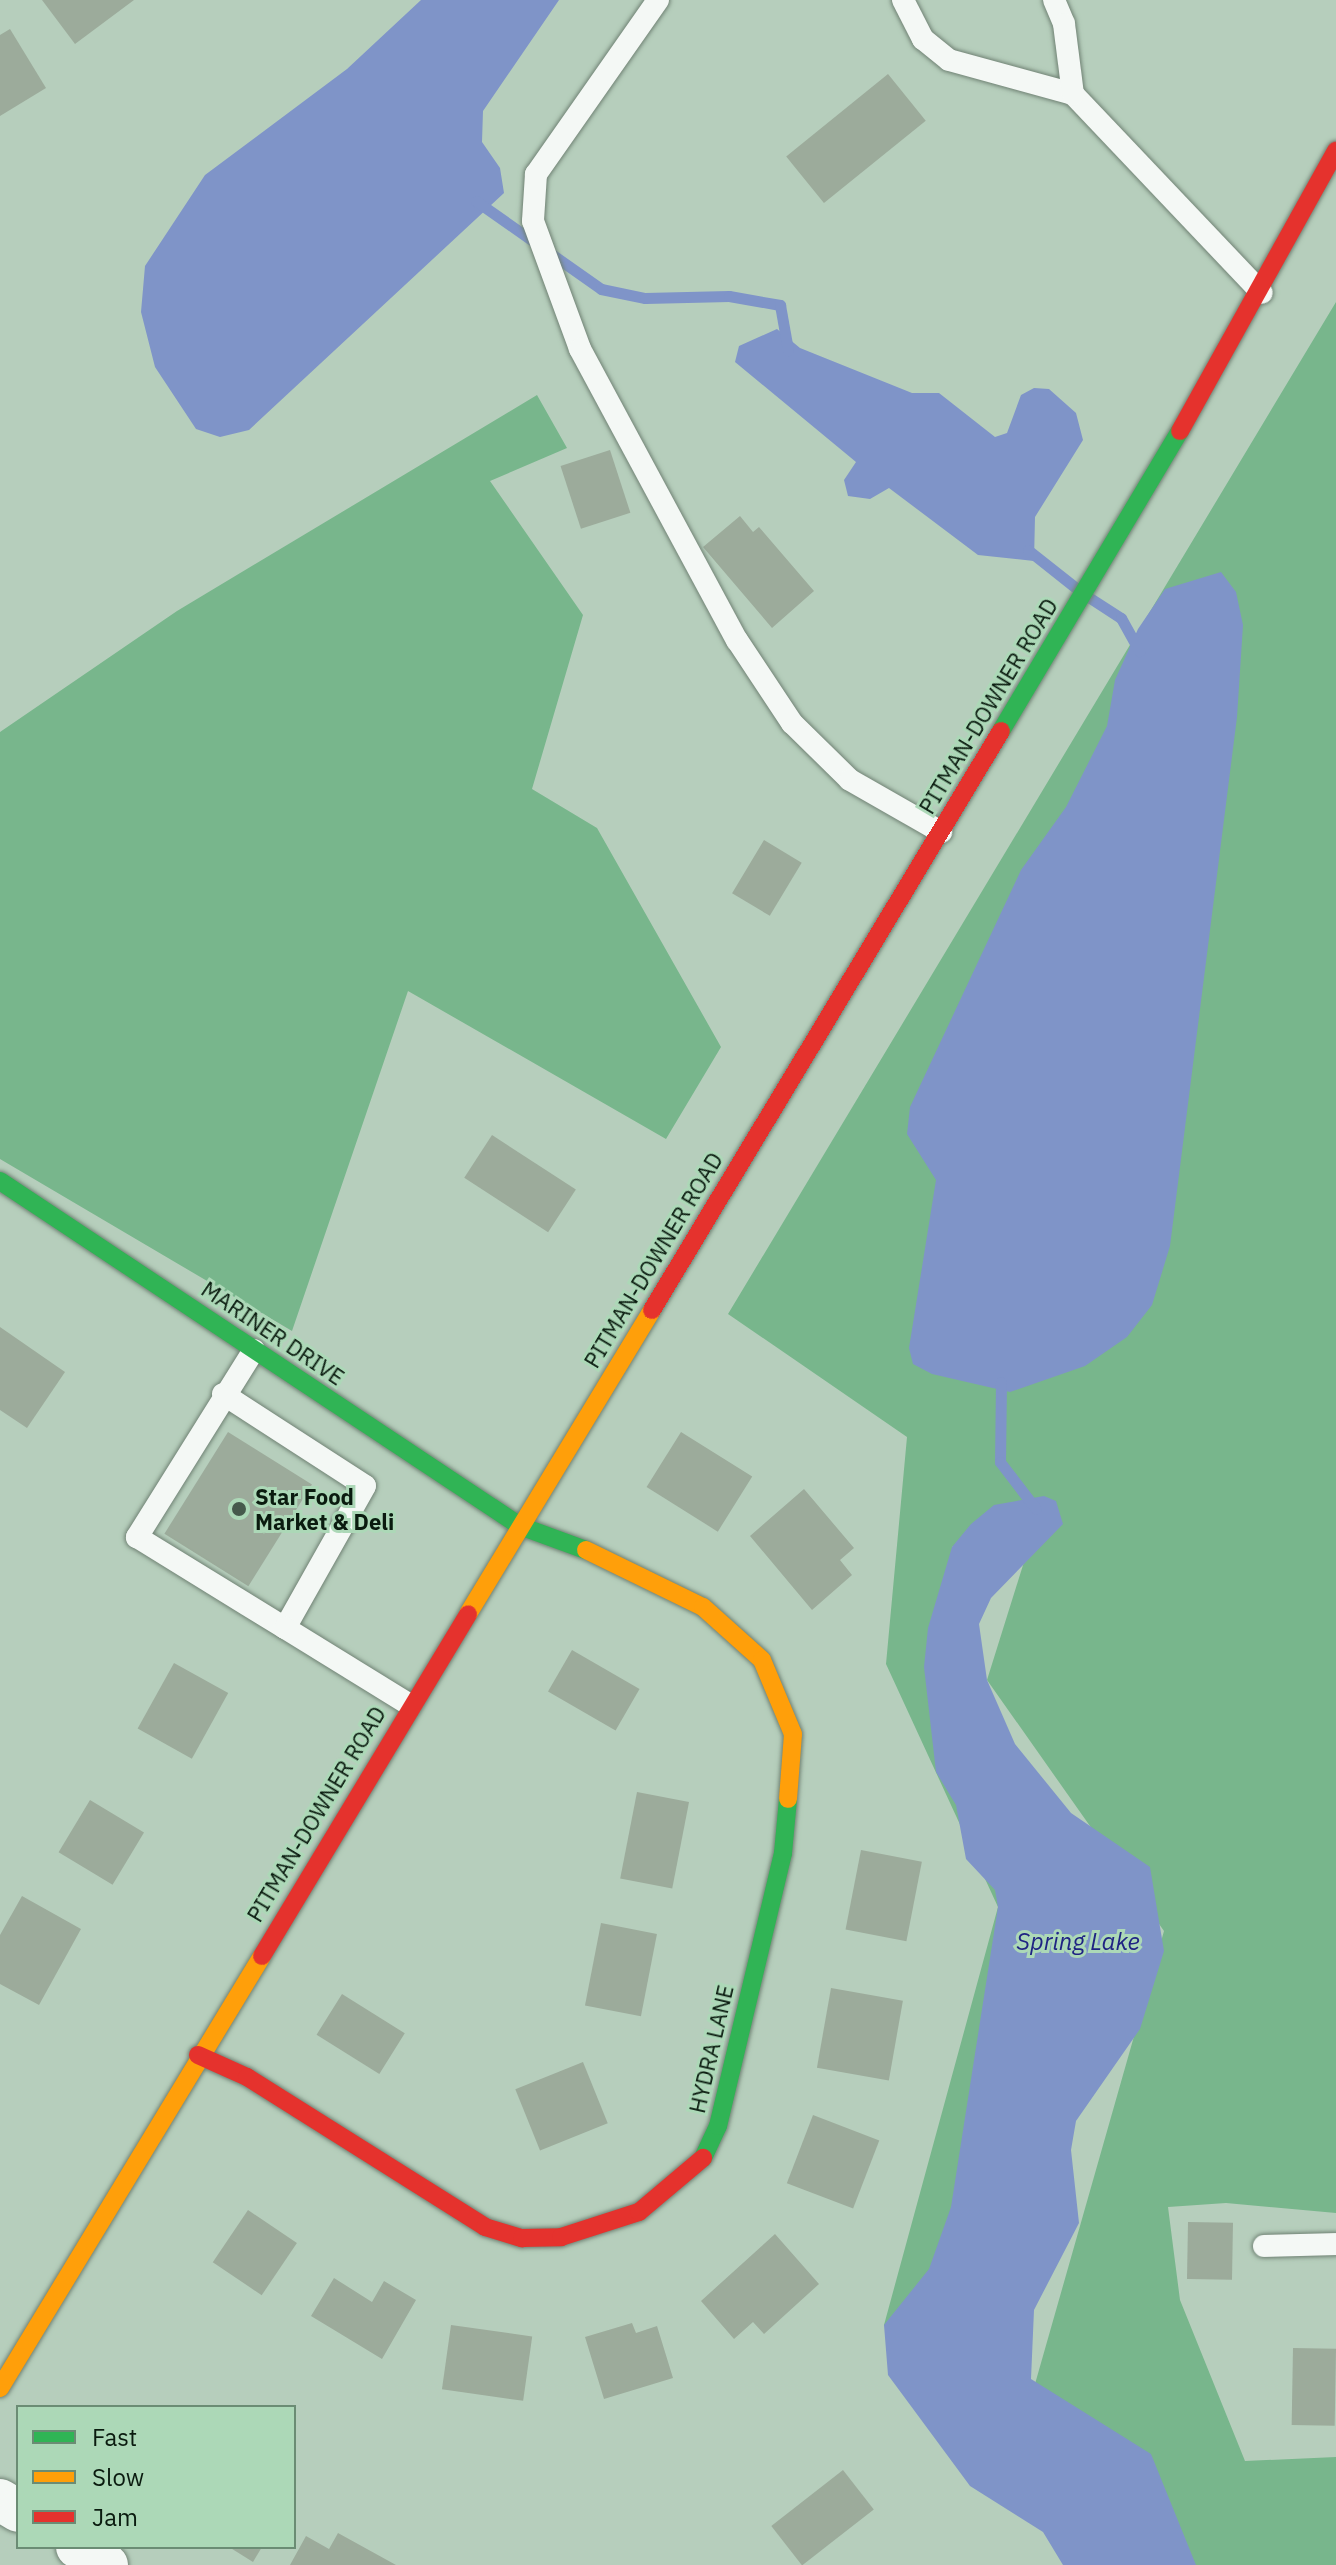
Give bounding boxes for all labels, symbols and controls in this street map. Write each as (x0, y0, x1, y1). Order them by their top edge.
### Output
street label: PITMAN-DOWNER ROAD (913, 594, 1063, 818)
street label: PITMAN-DOWNER ROAD (578, 1148, 728, 1372)
street label: MARINER DRIVE (197, 1276, 349, 1390)
place label: Star Food Market & Deli (255, 1483, 394, 1534)
marker: Star Food Market & Deli (230, 1500, 248, 1518)
street label: PITMAN-DOWNER ROAD (241, 1702, 391, 1926)
water label: Spring Lake (1016, 1928, 1140, 1956)
street label: HYDRA LANE (683, 1982, 739, 2116)
legend (16, 2405, 296, 2549)
text: Fast (92, 2421, 137, 2453)
text: Slow (92, 2461, 144, 2493)
text: Jam (92, 2501, 138, 2533)

